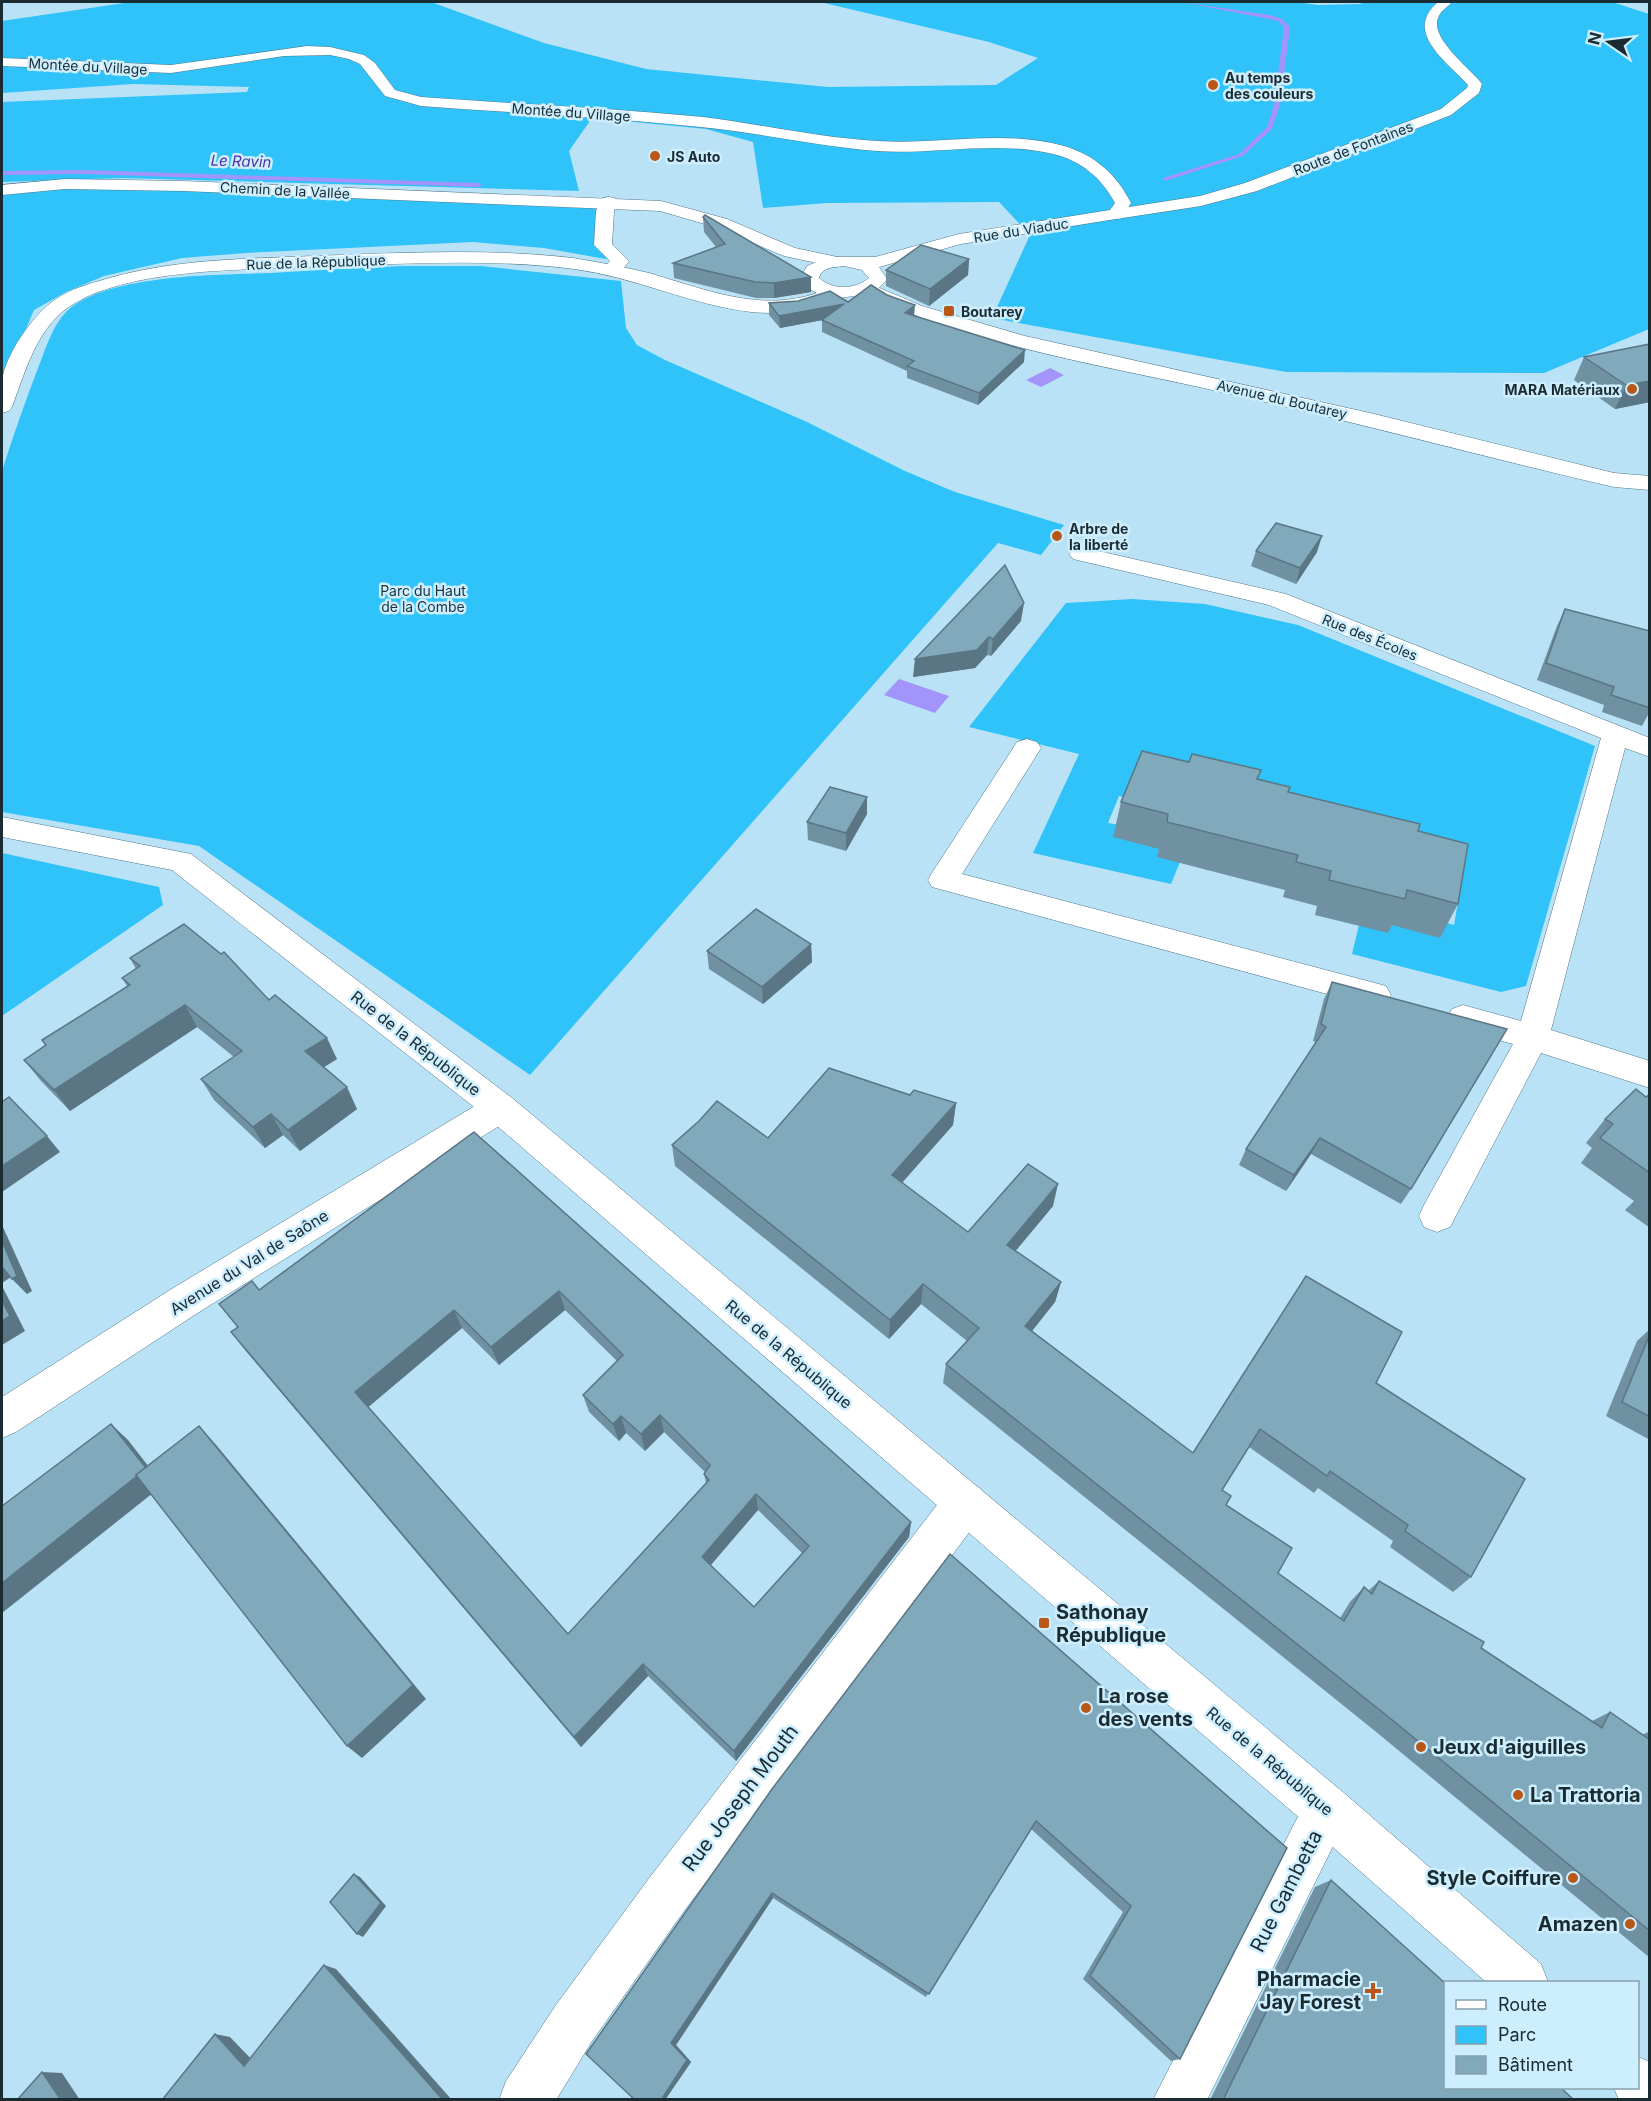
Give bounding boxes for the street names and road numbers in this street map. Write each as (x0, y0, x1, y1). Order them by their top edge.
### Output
street label: Montée du Village (28, 54, 148, 78)
street label: Montée du Village (511, 99, 631, 125)
street label: Route de Fontaines (1291, 117, 1415, 179)
street label: Chemin de la Vallée (219, 178, 351, 202)
street label: Rue du Viaduc (972, 214, 1070, 246)
street label: Rue de la République (246, 251, 386, 273)
street label: Avenue du Boutarey (1215, 376, 1349, 422)
street label: Rue des Écoles (1320, 610, 1420, 664)
street label: Rue de la République (347, 986, 485, 1100)
street label: Avenue du Val de Saône (166, 1205, 332, 1319)
street label: Rue de la République (722, 1295, 856, 1413)
street label: Rue de la République (1203, 1702, 1337, 1820)
street label: Rue Joseph Mouth (677, 1720, 803, 1876)
street label: Rue Gambetta (1245, 1826, 1327, 1956)

